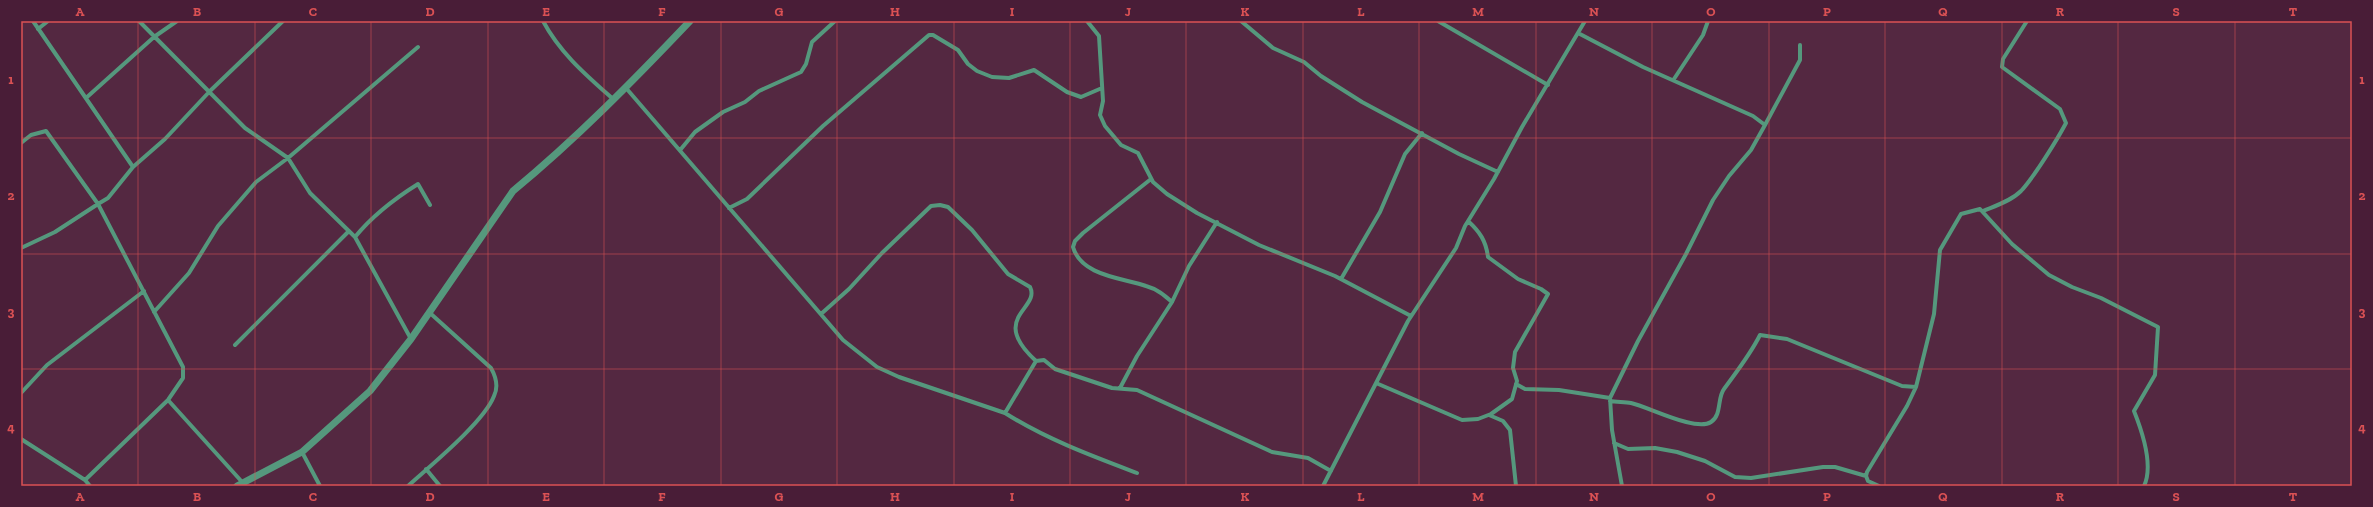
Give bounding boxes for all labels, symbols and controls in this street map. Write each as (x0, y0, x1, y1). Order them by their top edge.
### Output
text: A (76, 4, 85, 19)
text: B (193, 4, 201, 19)
text: C (309, 4, 317, 19)
text: D (425, 4, 435, 19)
text: E (542, 4, 550, 19)
text: F (658, 4, 666, 19)
text: G (775, 4, 784, 19)
text: H (890, 4, 900, 19)
text: I (1010, 4, 1015, 19)
text: J (1125, 4, 1131, 19)
text: K (1241, 4, 1250, 19)
text: L (1357, 4, 1365, 19)
text: M (1472, 4, 1484, 19)
text: N (1589, 4, 1599, 19)
text: O (1706, 4, 1716, 19)
text: P (1823, 4, 1831, 19)
text: Q (1938, 4, 1948, 19)
text: R (2056, 4, 2065, 19)
text: S (2172, 4, 2180, 19)
text: T (2289, 4, 2298, 19)
text: 1 (8, 72, 14, 87)
text: 1 (2359, 72, 2365, 87)
text: 2 (8, 188, 15, 203)
text: 2 (2359, 188, 2366, 203)
text: 3 (8, 304, 15, 319)
text: 3 (2359, 304, 2366, 319)
text: 4 (7, 420, 15, 435)
text: 4 (2358, 420, 2366, 435)
text: A (76, 489, 85, 504)
text: B (193, 489, 201, 504)
text: C (309, 489, 317, 504)
text: D (425, 489, 435, 504)
text: E (542, 489, 550, 504)
text: F (658, 489, 666, 504)
text: G (775, 489, 784, 504)
text: H (890, 489, 900, 504)
text: I (1010, 489, 1015, 504)
text: J (1125, 489, 1131, 504)
text: K (1241, 489, 1250, 504)
text: L (1357, 489, 1365, 504)
text: M (1472, 489, 1484, 504)
text: N (1589, 489, 1599, 504)
text: O (1706, 489, 1716, 504)
text: P (1823, 489, 1831, 504)
text: Q (1938, 489, 1948, 504)
text: R (2056, 489, 2065, 504)
text: S (2172, 489, 2180, 504)
text: T (2289, 489, 2298, 504)

